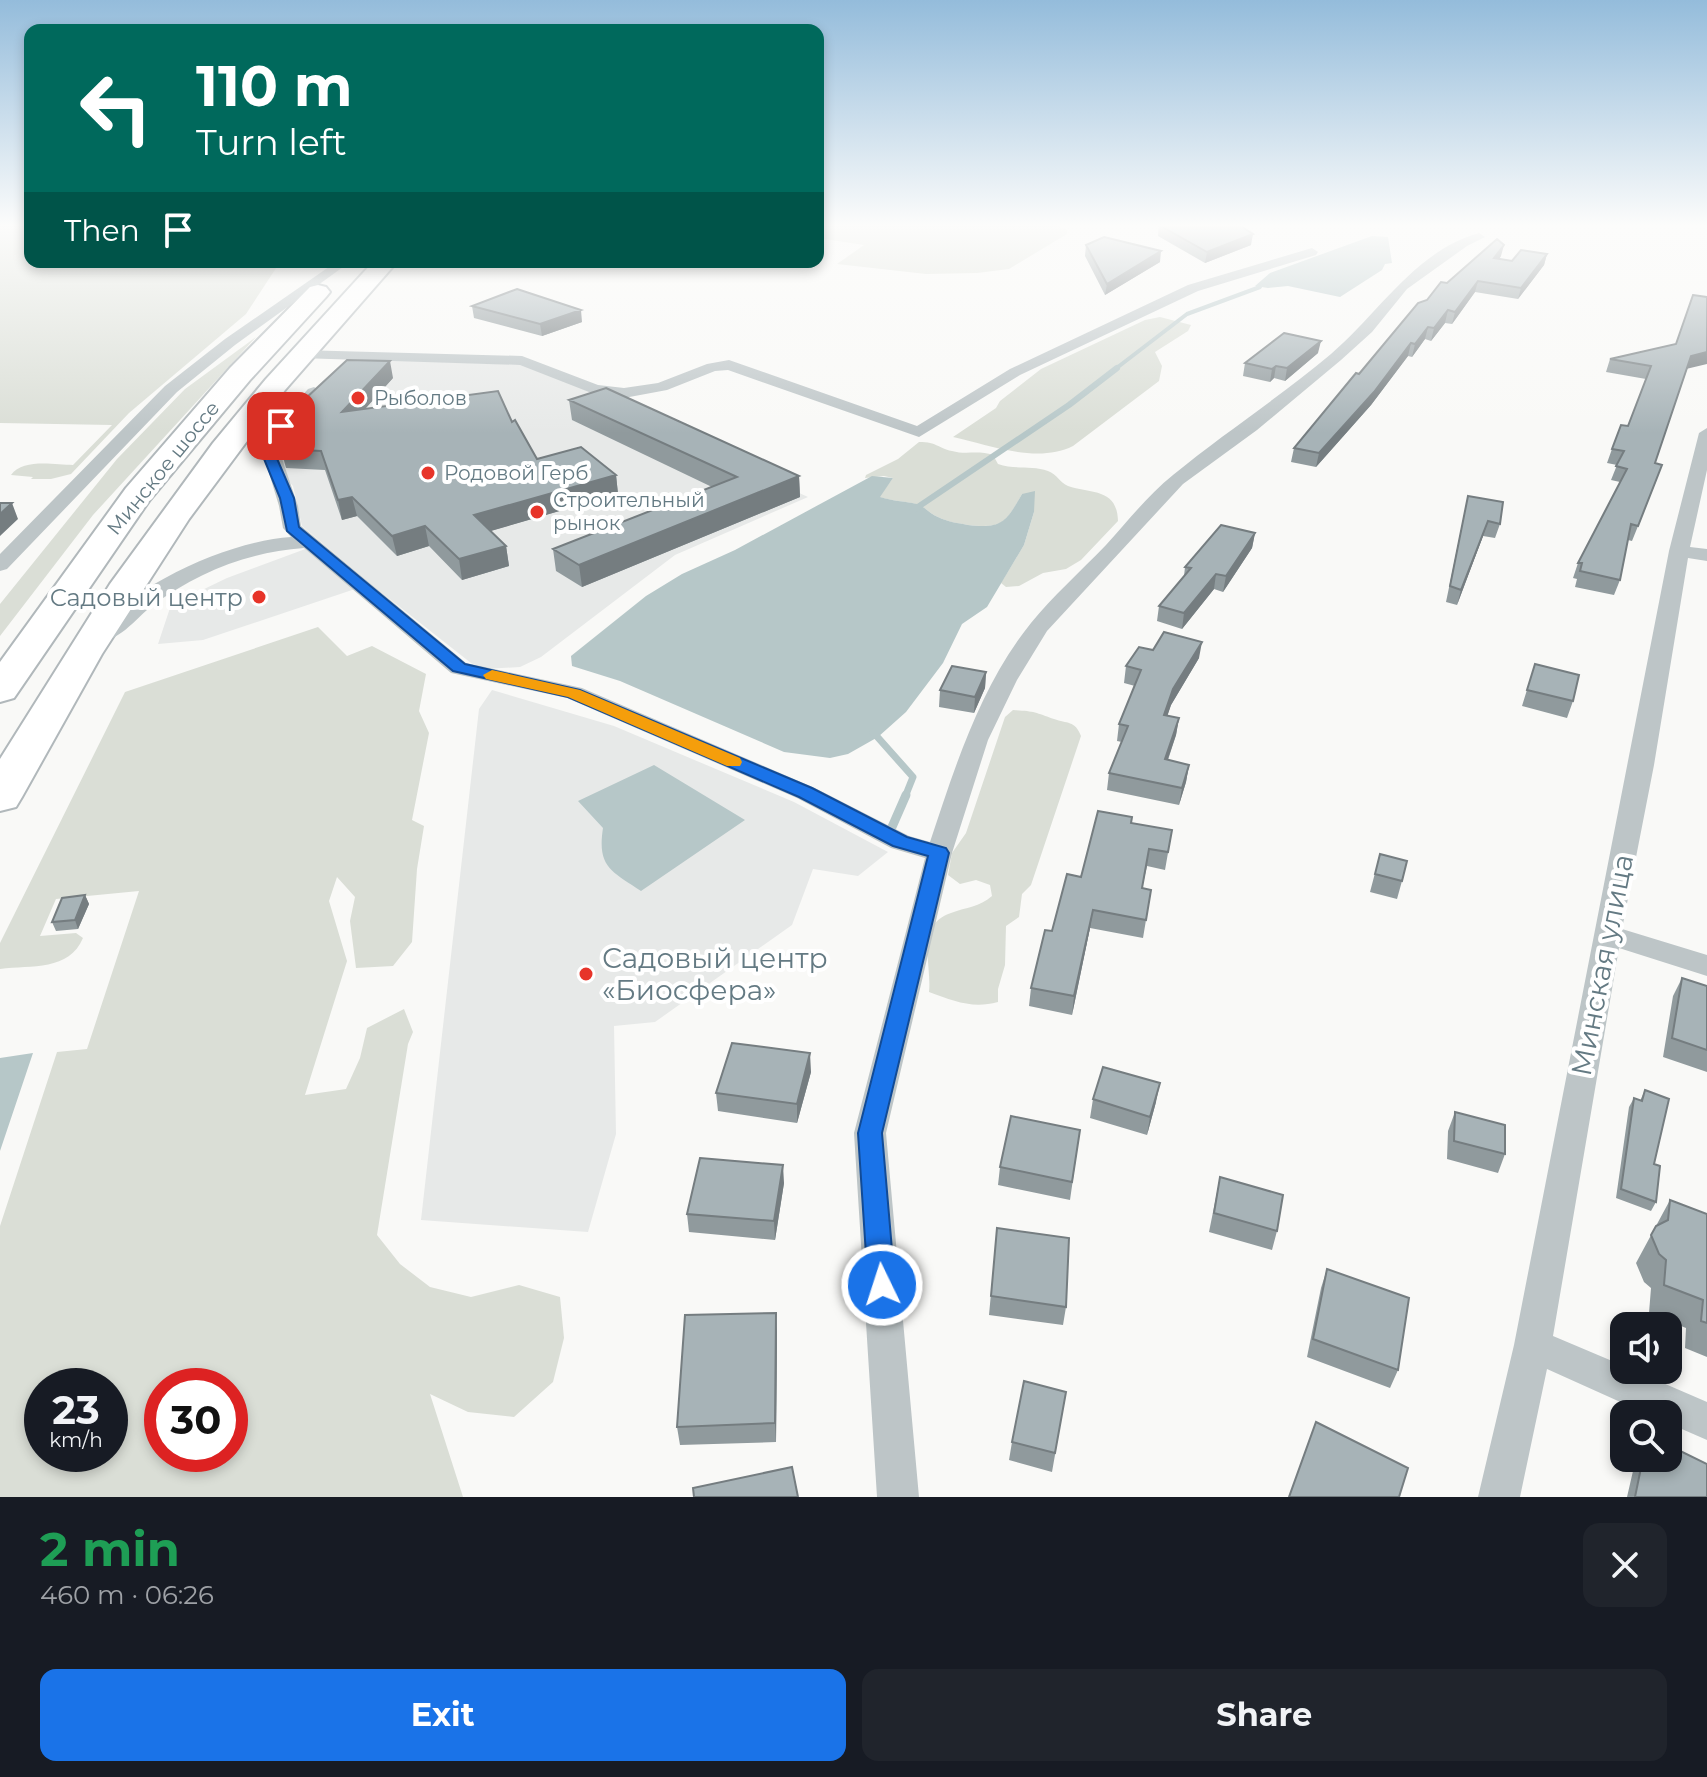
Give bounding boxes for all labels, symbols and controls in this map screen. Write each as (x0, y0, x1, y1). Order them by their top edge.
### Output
text: 110 m (196, 52, 353, 120)
icon: left (64, 56, 168, 160)
text: Turn left (196, 120, 347, 164)
icon: arrive (156, 208, 200, 252)
text: Then (64, 212, 140, 249)
place label: Рыболов (374, 386, 467, 410)
marker: Рыболов (349, 389, 367, 407)
pin (247, 392, 315, 460)
street label: Минское шоссе (102, 396, 224, 540)
icon: arrive (259, 404, 303, 448)
place label: Родовой Герб (444, 461, 589, 485)
marker: Родовой Герб (419, 464, 437, 482)
place label: Строительный рынок (553, 488, 705, 535)
marker: Строительный рынок (528, 503, 546, 521)
place label: Садовый центр (50, 583, 243, 612)
marker: Садовый центр (250, 588, 268, 606)
street label: Минская улица (1564, 851, 1640, 1079)
place label: Садовый центр «Биосфера» (602, 941, 828, 1007)
marker: Садовый центр «Биосфера» (577, 965, 595, 983)
position arrow (840, 1243, 924, 1327)
map controls (1610, 1312, 1682, 1472)
button: sound (1610, 1312, 1682, 1384)
speed limit sign: 30 (144, 1368, 248, 1472)
text: 23 (52, 1385, 100, 1434)
button: search (1610, 1400, 1682, 1472)
text: km/h (49, 1428, 103, 1452)
text: 2 min (40, 1520, 180, 1578)
button: close (1583, 1523, 1667, 1607)
text: 460 m · 06:26 (40, 1579, 214, 1611)
button: Exit (40, 1669, 846, 1761)
button: Share (862, 1669, 1667, 1761)

